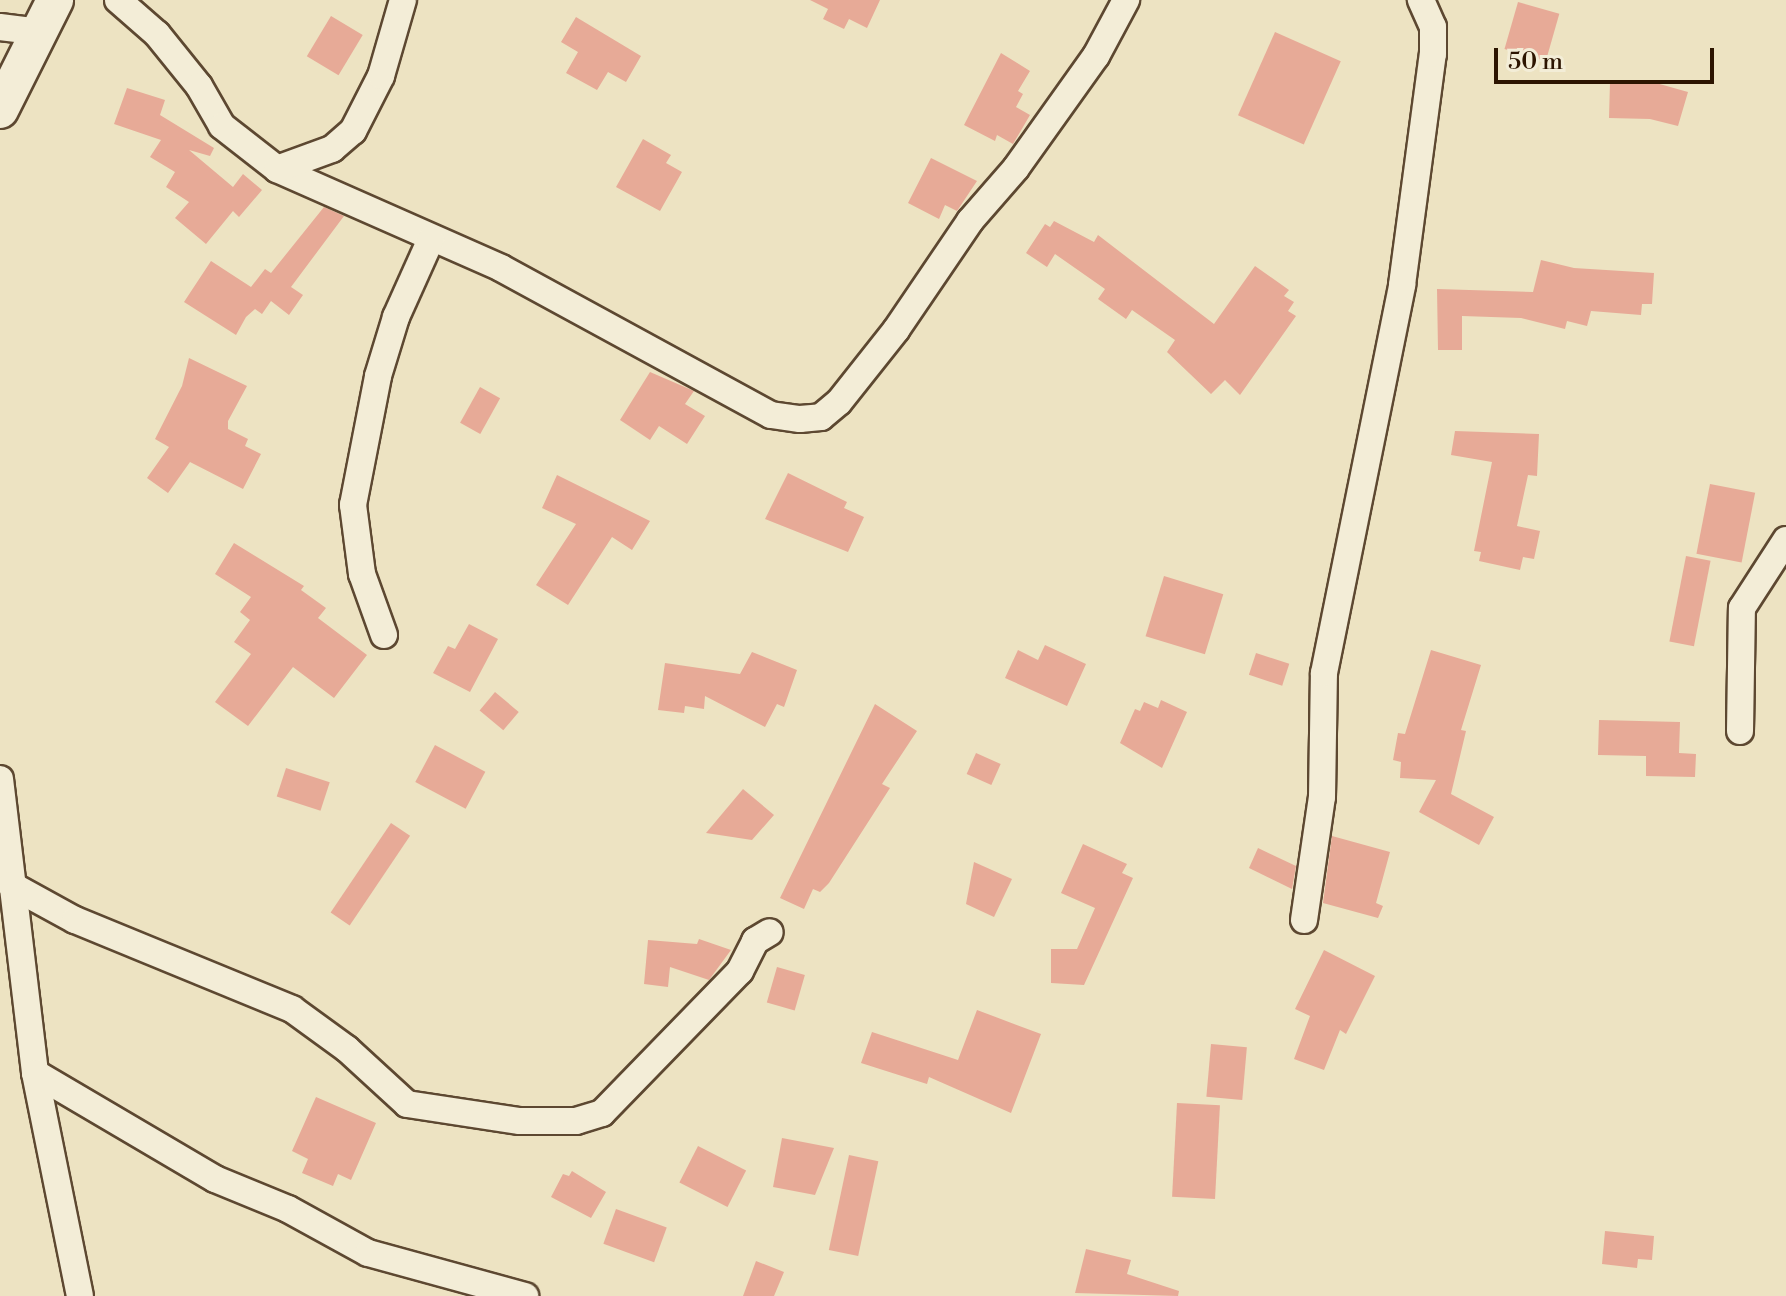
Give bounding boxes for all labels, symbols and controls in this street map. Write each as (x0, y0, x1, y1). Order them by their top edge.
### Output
scale bar (1498, 32, 1718, 82)
text: 50 m (1508, 47, 1563, 77)

